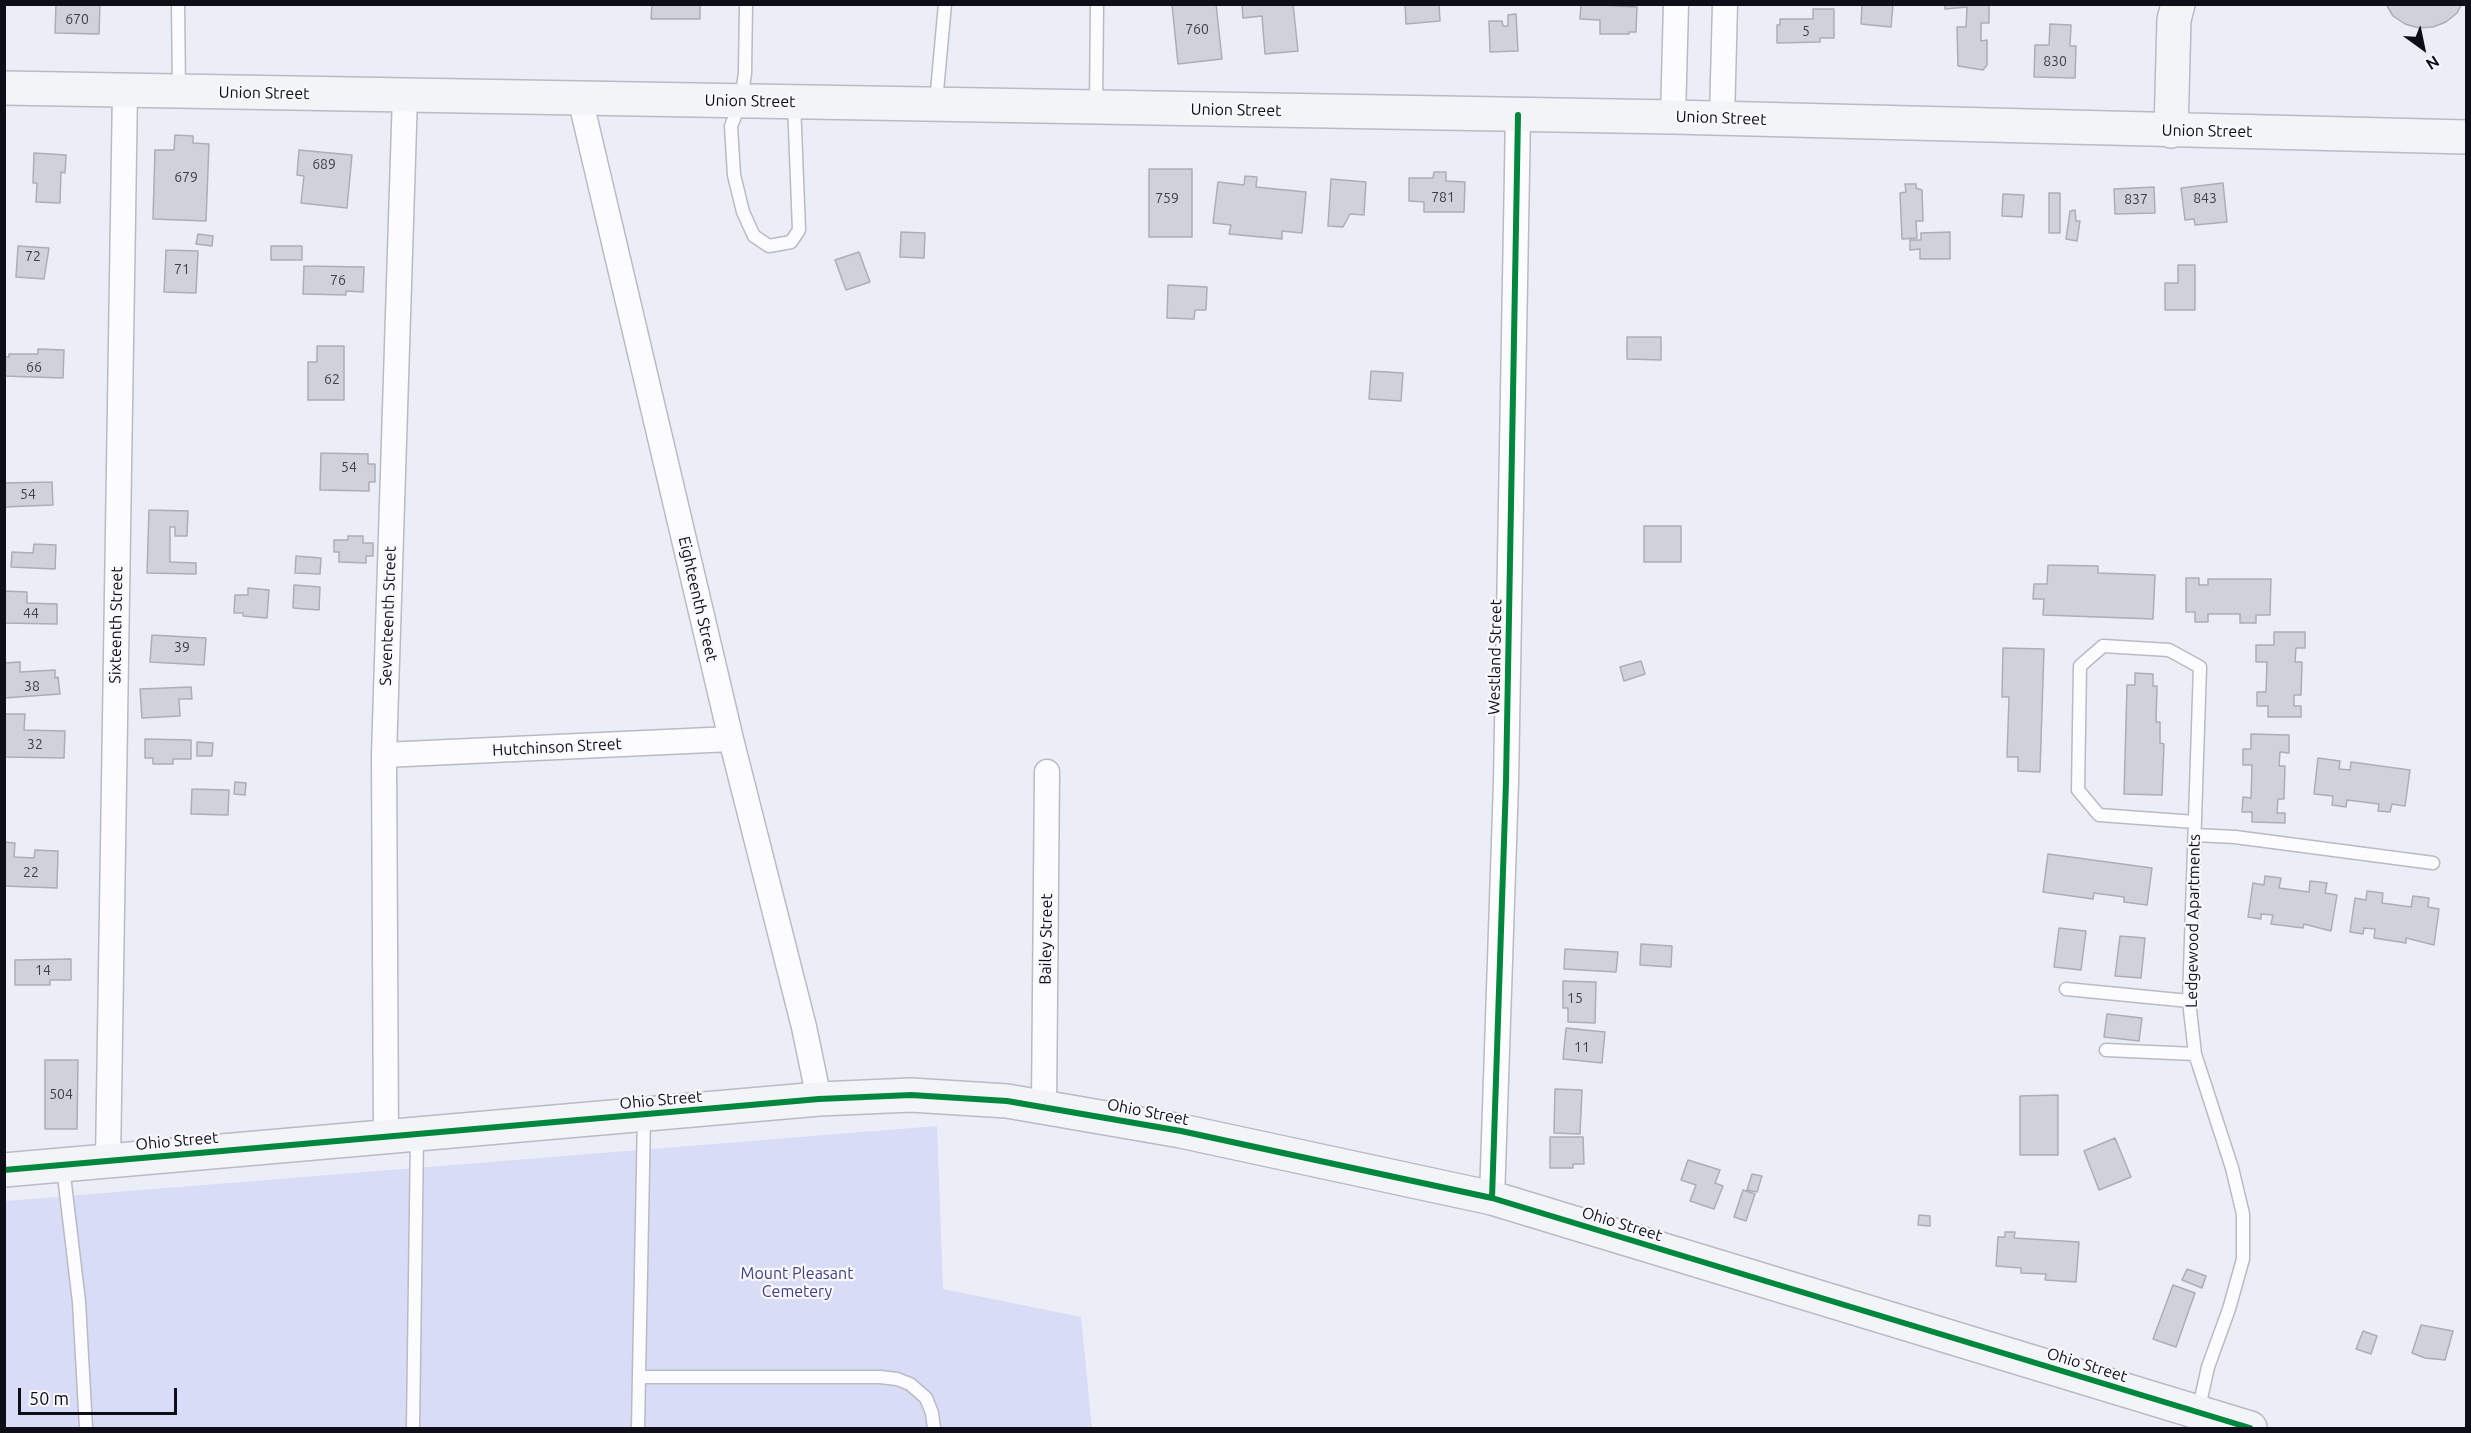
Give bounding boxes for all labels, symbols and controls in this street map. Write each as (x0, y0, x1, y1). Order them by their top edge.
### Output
house number: 670 (65, 11, 89, 27)
north arrow (2393, 18, 2453, 78)
house number: 760 (1185, 21, 1209, 37)
house number: 5 (1802, 23, 1810, 39)
text: N (2423, 52, 2443, 74)
house number: 830 (2043, 53, 2067, 69)
street label: Union Street (218, 83, 310, 103)
street label: Union Street (704, 91, 796, 111)
street label: Union Street (1190, 100, 1282, 120)
street label: Union Street (1675, 107, 1767, 129)
street label: Union Street (2161, 121, 2253, 141)
house number: 689 (312, 156, 336, 172)
house number: 679 (174, 169, 198, 185)
house number: 781 (1431, 189, 1455, 205)
house number: 759 (1155, 190, 1179, 206)
house number: 843 (2193, 190, 2217, 206)
house number: 837 (2124, 191, 2148, 207)
house number: 72 (25, 248, 41, 264)
house number: 71 (174, 261, 190, 277)
house number: 76 (330, 272, 346, 288)
house number: 66 (26, 359, 42, 375)
house number: 62 (324, 371, 340, 387)
house number: 54 (341, 459, 357, 475)
house number: 54 (20, 486, 36, 502)
street label: Eighteenth Street (674, 534, 722, 664)
street label: Seventeenth Street (376, 546, 400, 686)
street label: Sixteenth Street (105, 566, 127, 684)
street label: Westland Street (1484, 599, 1506, 715)
house number: 44 (23, 605, 39, 621)
house number: 39 (174, 639, 190, 655)
house number: 38 (24, 678, 40, 694)
street label: Hutchinson Street (492, 734, 622, 760)
house number: 32 (27, 736, 43, 752)
street label: Ledgewood Apartments (2182, 834, 2204, 1008)
house number: 22 (23, 864, 39, 880)
street label: Bailey Street (1036, 893, 1056, 985)
house number: 14 (35, 962, 51, 978)
house number: 15 (1567, 990, 1583, 1006)
house number: 11 (1574, 1039, 1590, 1055)
house number: 504 (49, 1086, 73, 1102)
street label: Ohio Street (619, 1087, 703, 1113)
street label: Ohio Street (1105, 1095, 1191, 1129)
street label: Ohio Street (135, 1128, 219, 1154)
street label: Ohio Street (1579, 1203, 1665, 1245)
park label: Mount Pleasant Cemetery (741, 1264, 853, 1302)
street label: Ohio Street (2044, 1344, 2130, 1386)
scale bar (21, 1376, 180, 1414)
text: 50 m (29, 1388, 69, 1408)

